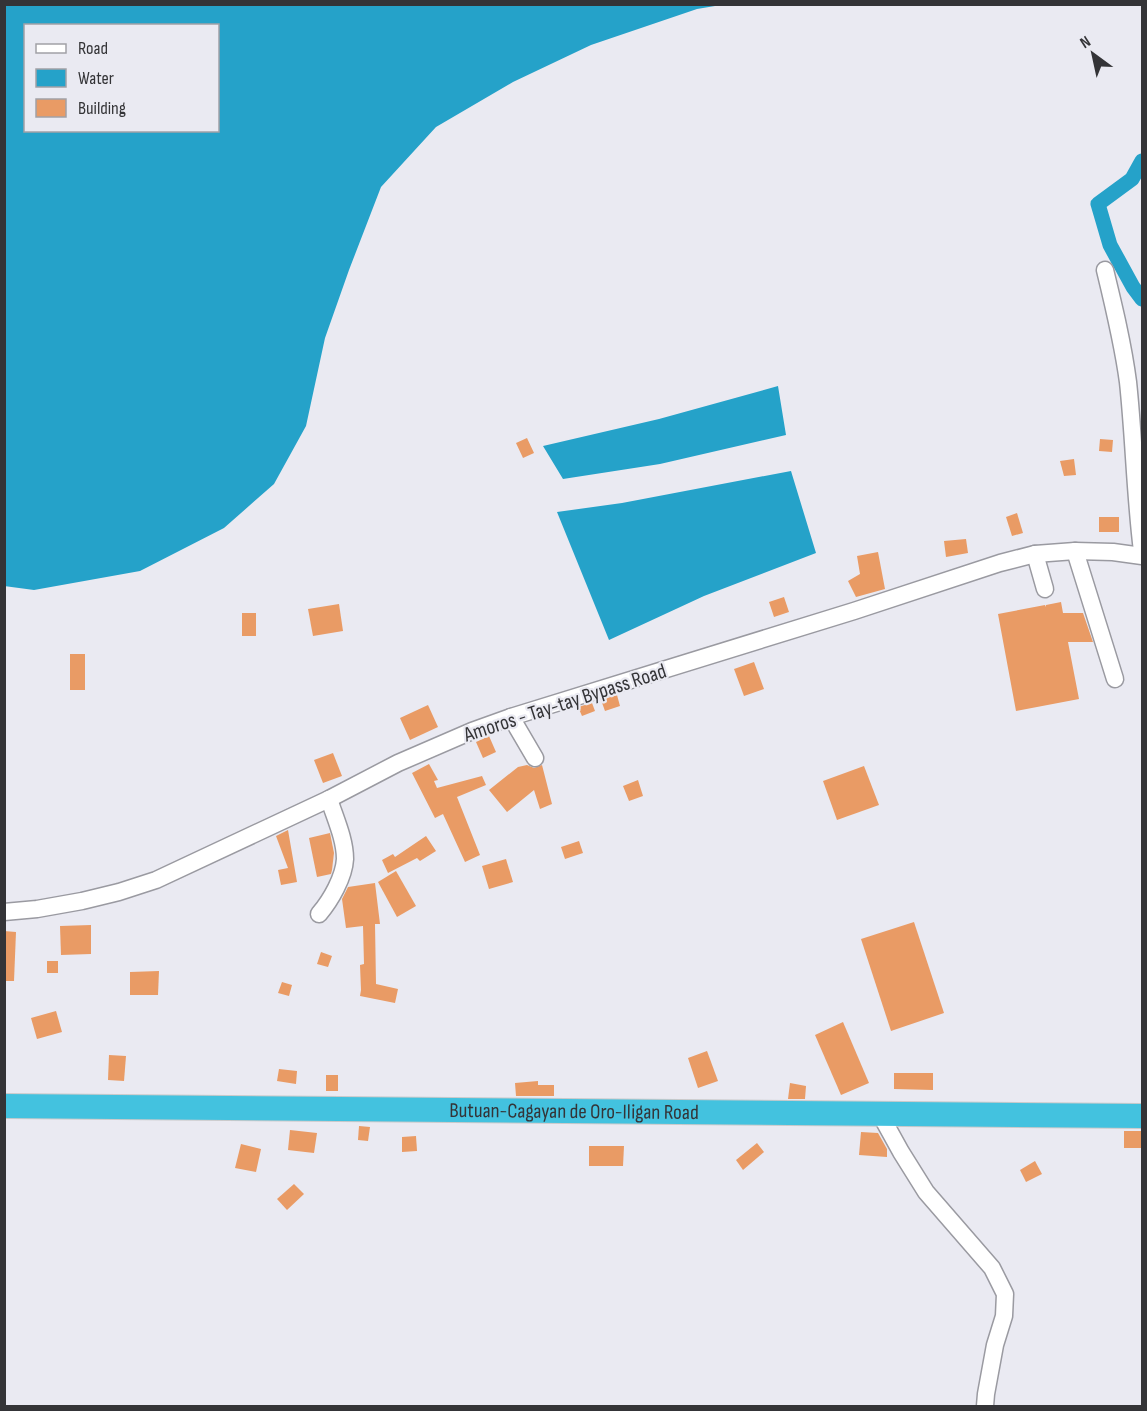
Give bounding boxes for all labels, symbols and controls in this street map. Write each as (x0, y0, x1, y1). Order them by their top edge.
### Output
legend (24, 24, 219, 132)
north arrow (1063, 24, 1123, 84)
text: N (1077, 32, 1094, 53)
text: Road (78, 38, 108, 59)
text: Water (78, 68, 114, 89)
text: Building (78, 98, 126, 119)
street label: Amoros - Tay-tay Bypass Road (460, 658, 669, 748)
street label: Butuan-Cagayan de Oro-Iligan Road (449, 1097, 699, 1125)

